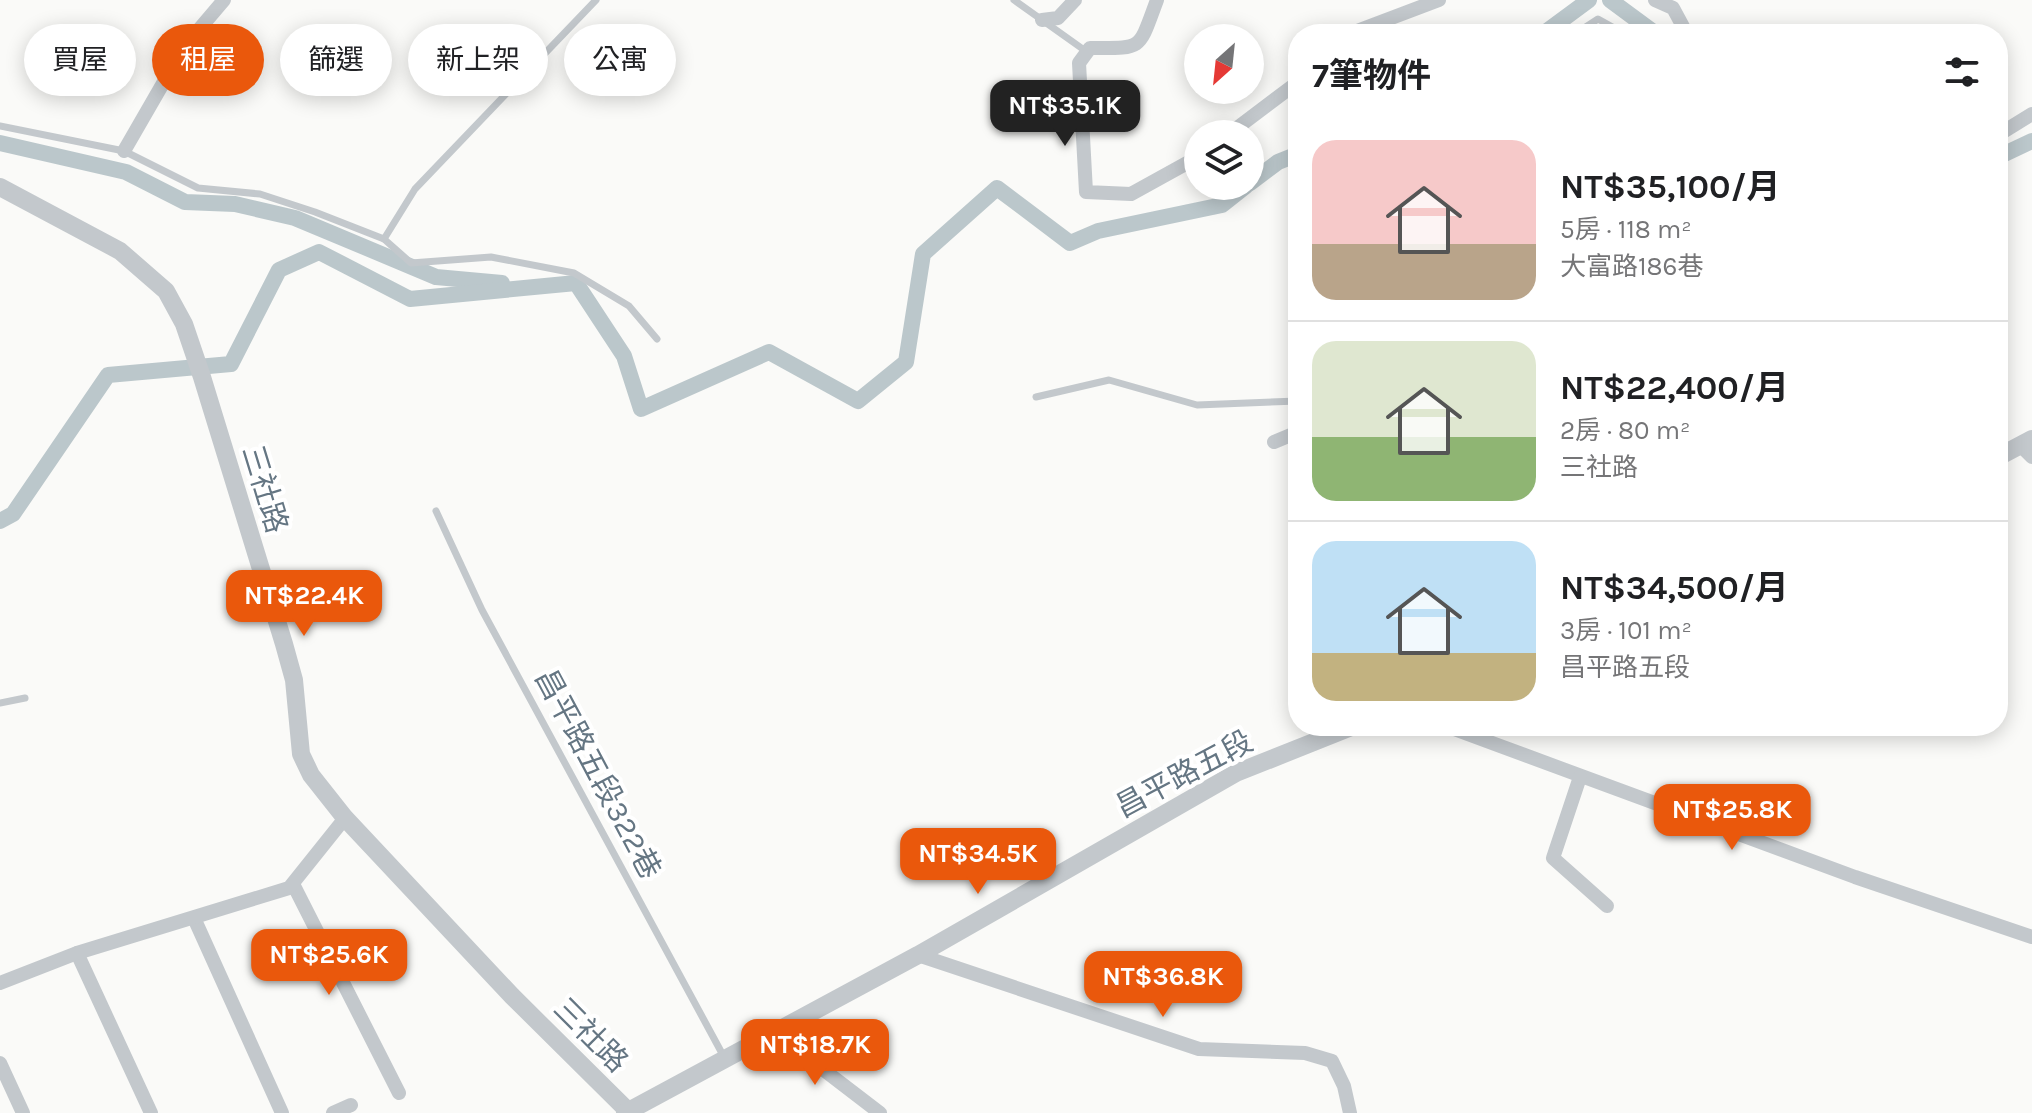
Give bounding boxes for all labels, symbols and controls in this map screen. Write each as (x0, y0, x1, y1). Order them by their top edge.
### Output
chip: 買屋 (24, 24, 136, 96)
chip: 租屋 (152, 24, 264, 96)
chip: 篩選 (280, 24, 392, 96)
chip: 新上架 (408, 24, 548, 96)
chip: 公寓 (564, 24, 676, 96)
north arrow (1184, 24, 1264, 104)
map controls (1184, 24, 1264, 200)
icon: filters (1940, 50, 1984, 94)
text: 7筆物件 (1312, 56, 1431, 96)
pin: NT$35.1K (982, 80, 1148, 148)
text: NT$35.1K (1008, 90, 1122, 121)
button: layers (1184, 120, 1264, 200)
text: NT$35,100/月 (1560, 167, 1781, 207)
icon: home (1376, 172, 1472, 268)
text: 5房 · 118 m² (1560, 214, 1692, 245)
text: 大富路186巷 (1560, 251, 1703, 282)
text: NT$22,400/月 (1560, 368, 1789, 408)
icon: home (1376, 373, 1472, 469)
text: 2房 · 80 m² (1560, 415, 1690, 446)
street label: 三社路 (235, 441, 295, 537)
text: 三社路 (1560, 452, 1638, 483)
text: NT$34,500/月 (1560, 568, 1789, 608)
pin: NT$22.4K (221, 570, 387, 638)
icon: home (1376, 573, 1472, 669)
text: NT$22.4K (244, 580, 364, 611)
text: 3房 · 101 m² (1560, 615, 1692, 646)
text: 昌平路五段 (1560, 652, 1690, 683)
street label: 昌平路五段322巷 (528, 663, 668, 885)
street label: 昌平路五段 (1109, 723, 1259, 825)
pin: NT$25.8K (1649, 784, 1815, 852)
text: NT$25.8K (1672, 794, 1792, 825)
pin: NT$34.5K (895, 828, 1061, 896)
text: NT$34.5K (918, 838, 1038, 869)
pin: NT$25.6K (246, 929, 412, 997)
text: NT$25.6K (269, 939, 389, 970)
pin: NT$36.8K (1080, 951, 1246, 1019)
text: NT$36.8K (1102, 961, 1224, 992)
street label: 三社路 (546, 990, 636, 1080)
pin: NT$18.7K (732, 1019, 898, 1087)
text: NT$18.7K (759, 1029, 871, 1060)

